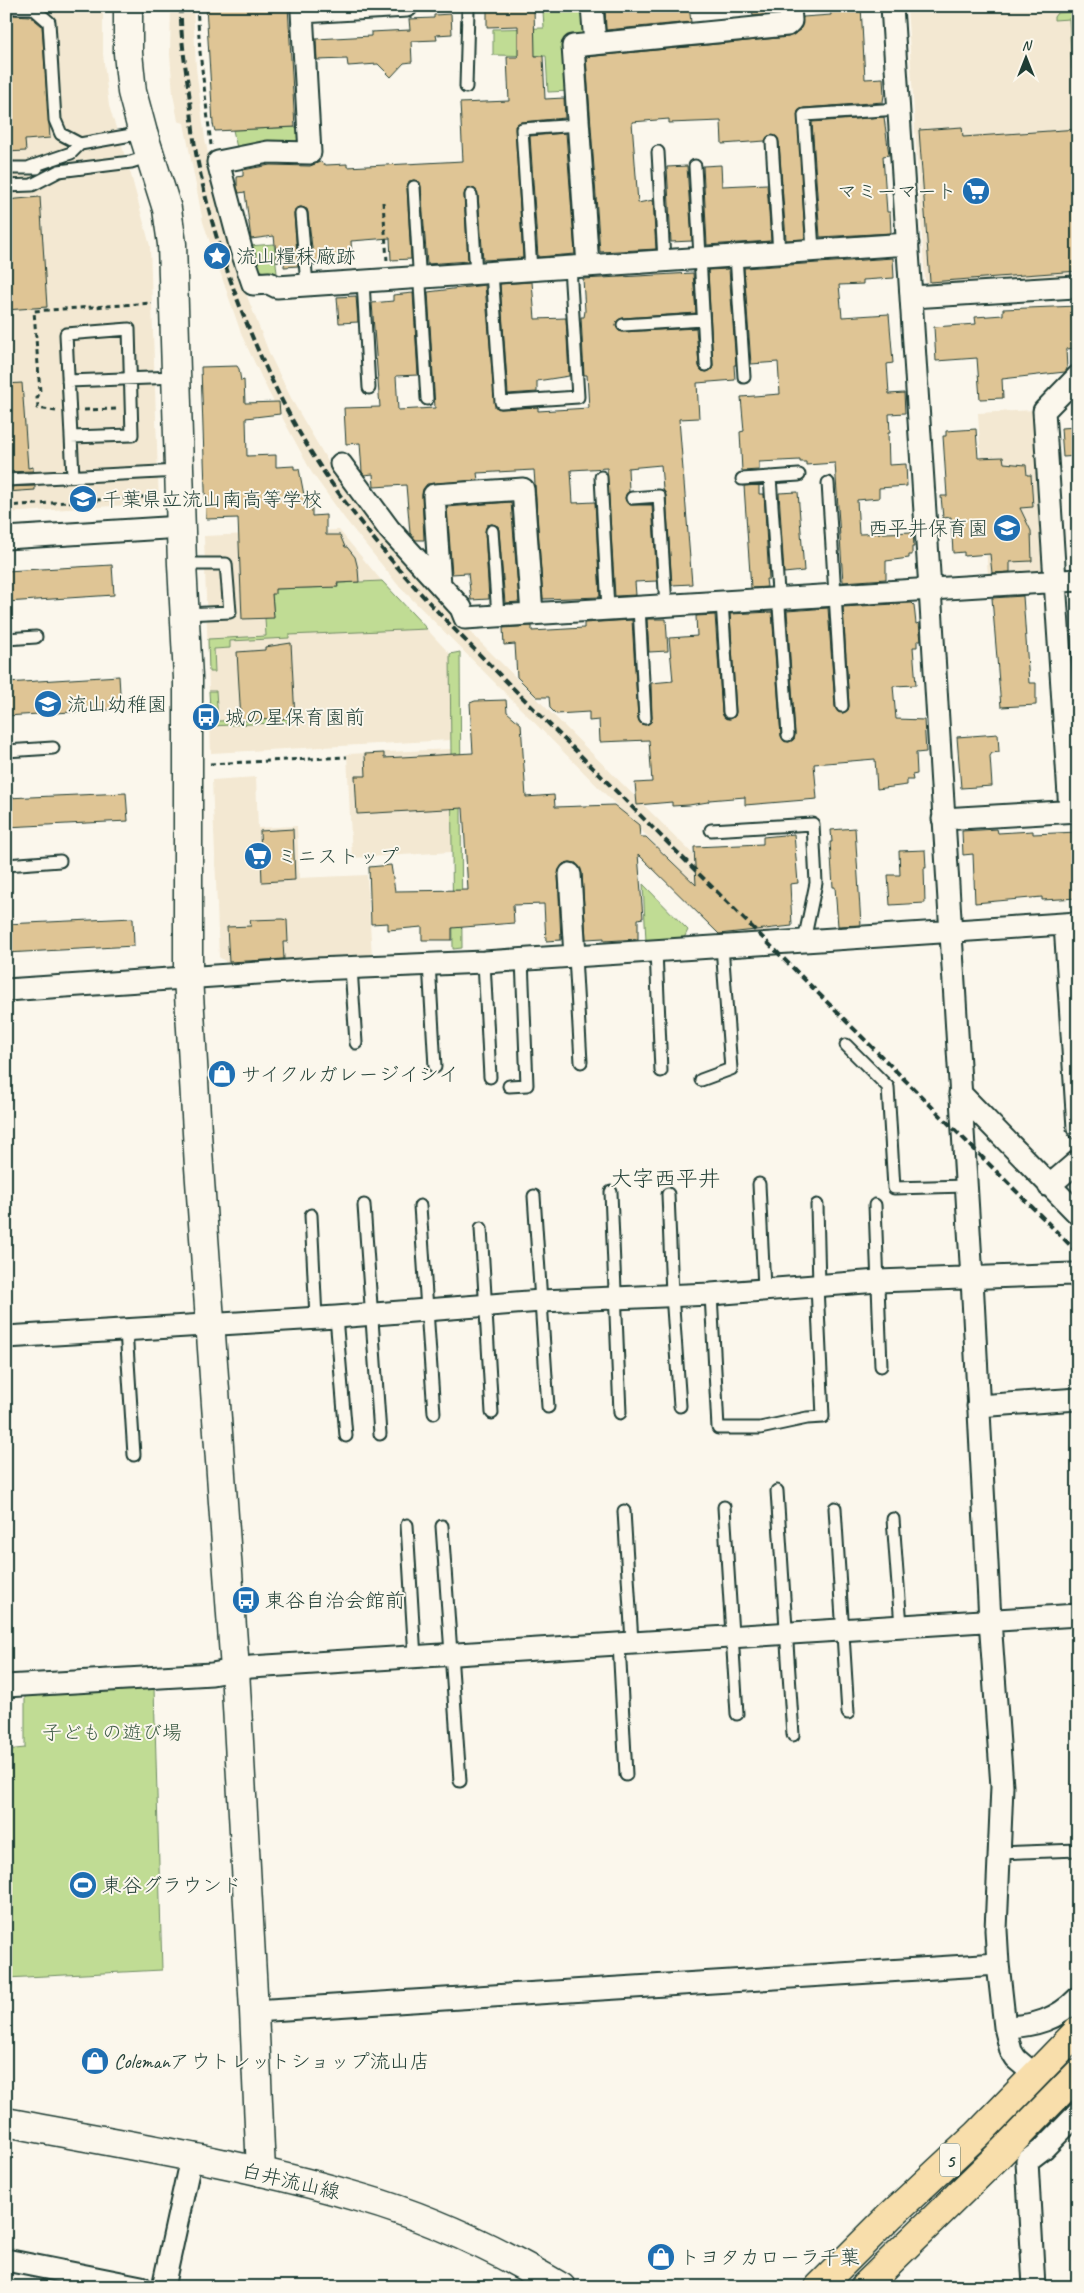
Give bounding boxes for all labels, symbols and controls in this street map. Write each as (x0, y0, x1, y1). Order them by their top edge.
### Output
north arrow (1002, 32, 1052, 82)
text: N (1022, 37, 1033, 54)
supermarket icon: マミーマート (961, 176, 991, 206)
place label: マミーマート (837, 179, 957, 204)
place icon: 流山糧秣廠跡 (202, 241, 232, 271)
place label: 流山糧秣廠跡 (236, 244, 356, 269)
school or university icon: 千葉県立流山南高等学校 (68, 484, 98, 514)
place label: 千葉県立流山南高等学校 (102, 487, 322, 512)
school or university icon: 西平井保育園 (992, 513, 1022, 543)
place label: 西平井保育園 (868, 516, 988, 541)
school or university icon: 流山幼稚園 (33, 689, 63, 719)
place label: 流山幼稚園 (67, 692, 167, 717)
bus stop icon: 城の星保育園前 (191, 702, 221, 732)
place label: 城の星保育園前 (225, 705, 365, 730)
supermarket icon: ミニストップ (243, 841, 273, 871)
place label: ミニストップ (277, 844, 399, 869)
shop icon: サイクルガレージイシイ (207, 1059, 237, 1089)
place label: サイクルガレージイシイ (241, 1062, 459, 1087)
district label: 大字西平井 (610, 1165, 720, 1193)
bus stop icon: 東谷自治会館前 (231, 1585, 261, 1615)
place label: 東谷自治会館前 (265, 1588, 405, 1613)
park label: 子どもの遊び場 (42, 1720, 182, 1745)
sports icon: 東谷グラウンド (68, 1870, 98, 1900)
place label: 東谷グラウンド (102, 1873, 242, 1898)
shop icon: Colemanアウトレットショップ流山店 (80, 2046, 110, 2076)
place label: Colemanアウトレットショップ流山店 (114, 2049, 430, 2074)
road number: 5 (940, 2144, 960, 2176)
street label: 白井流山線 (239, 2158, 342, 2205)
shop icon: トヨタカローラ千葉 (646, 2242, 676, 2272)
place label: トヨタカローラ千葉 (680, 2245, 860, 2270)

